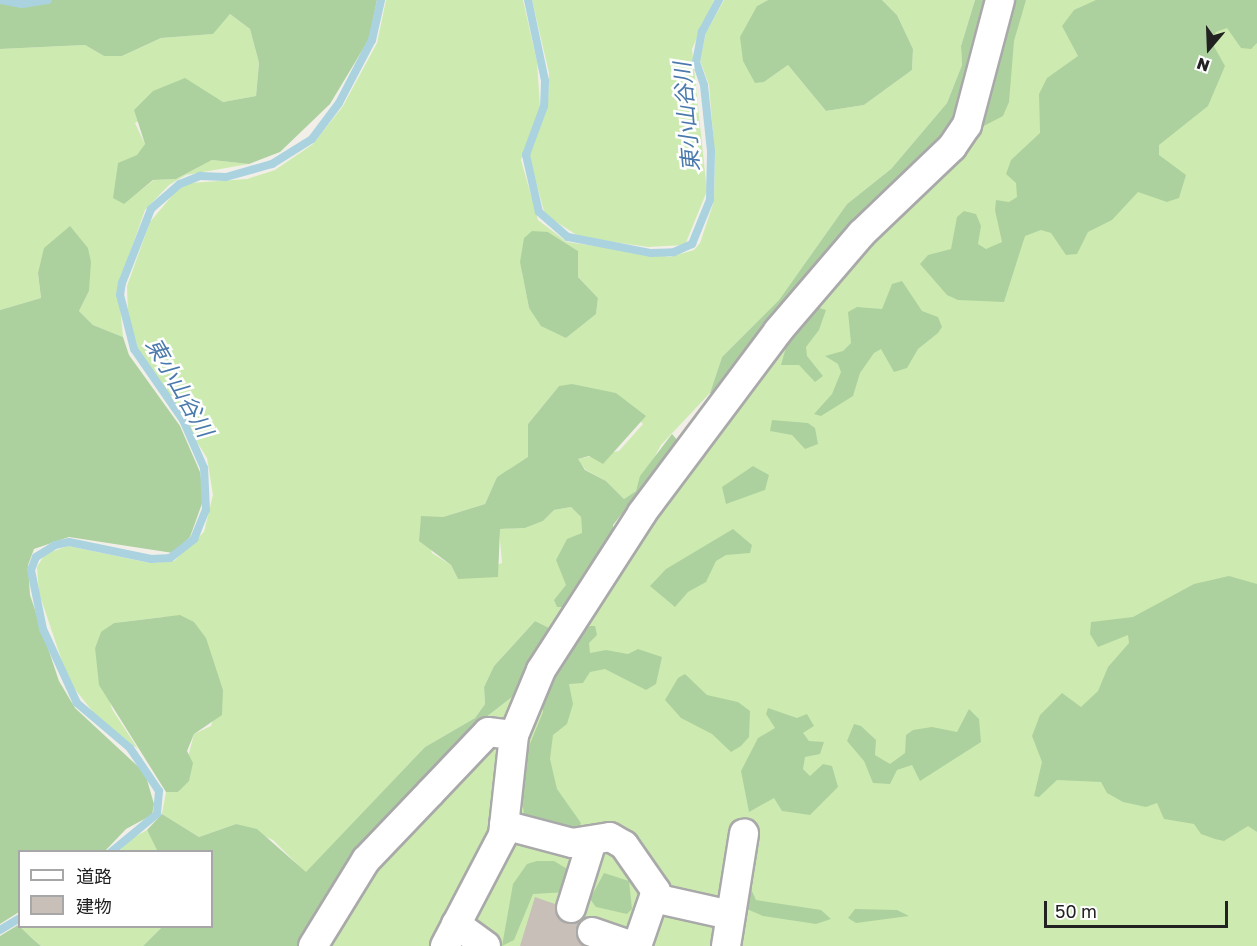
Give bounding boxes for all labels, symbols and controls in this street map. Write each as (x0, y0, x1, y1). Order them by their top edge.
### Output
north arrow (1179, 18, 1239, 78)
text: N (1194, 54, 1212, 76)
water label: 東小山谷川 (668, 61, 704, 173)
water label: 東小山谷川 (141, 333, 219, 441)
legend (18, 850, 213, 928)
text: 道路 (76, 865, 112, 887)
scale bar (1047, 889, 1232, 927)
text: 建物 (76, 895, 112, 917)
text: 50 m (1055, 900, 1097, 922)

